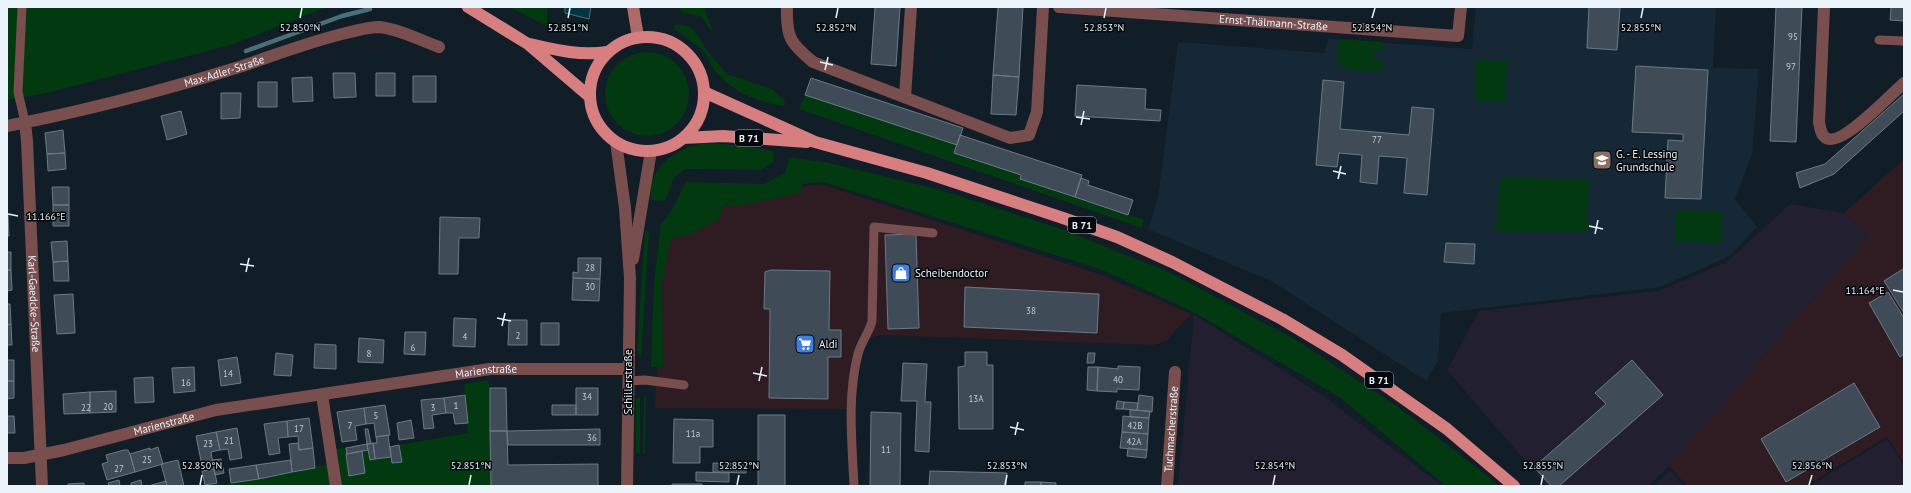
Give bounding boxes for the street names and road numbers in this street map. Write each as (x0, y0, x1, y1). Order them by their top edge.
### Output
street label: Ernst-Thälmann-Straße (1219, 12, 1329, 34)
street label: Max-Adler-Straße (182, 52, 266, 90)
road number: B 71 (735, 130, 763, 146)
road number: B 71 (1068, 217, 1096, 233)
street label: Karl-Gaedcke-Straße (25, 255, 43, 353)
street label: Schillerstraße (621, 349, 635, 415)
street label: Marienstraße (454, 362, 517, 381)
road number: B 71 (1365, 372, 1393, 388)
street label: Tuchmacherstraße (1161, 385, 1181, 473)
street label: Marienstraße (132, 409, 196, 438)

